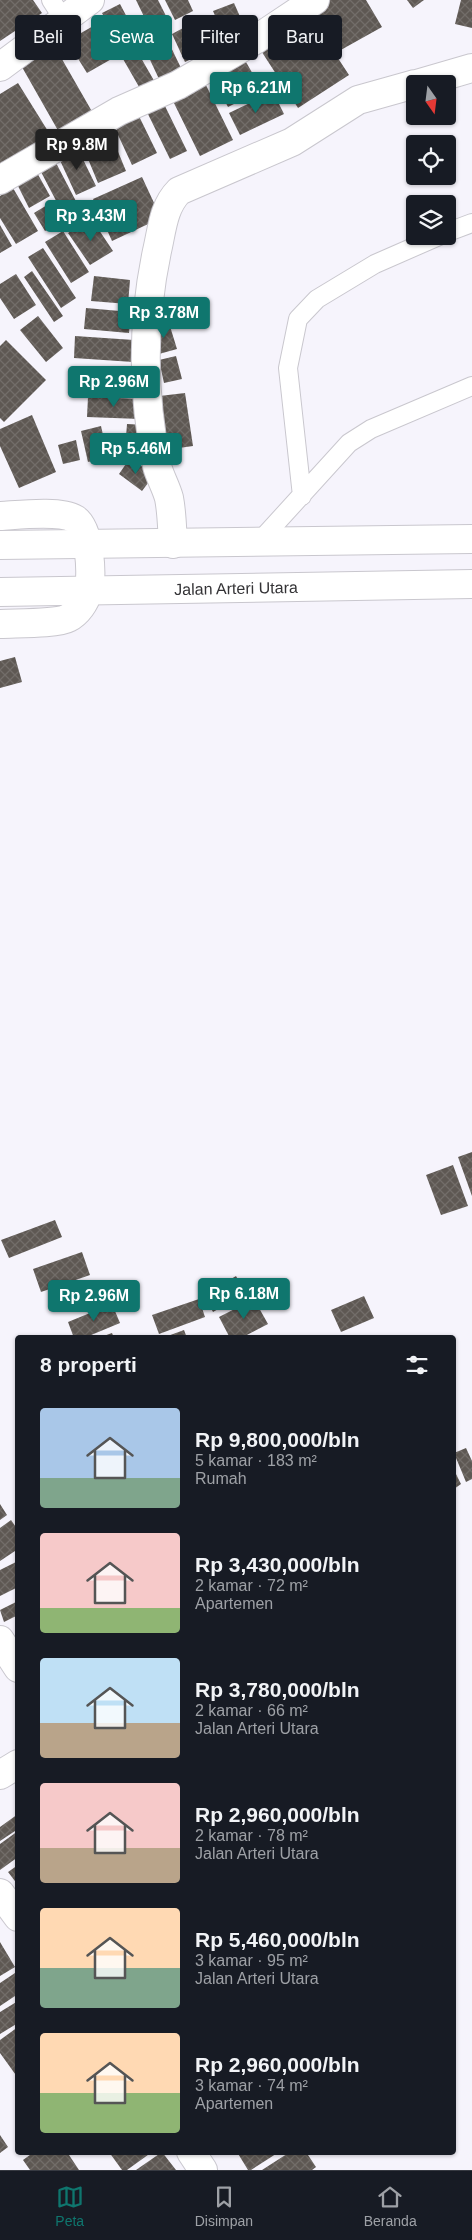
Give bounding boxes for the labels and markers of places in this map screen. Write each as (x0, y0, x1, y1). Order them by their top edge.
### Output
pin: Rp 6.21M (204, 72, 308, 114)
pin: Rp 9.8M (31, 128, 123, 171)
pin: Rp 3.43M (39, 200, 143, 242)
pin: Rp 3.78M (112, 296, 216, 339)
pin: Rp 2.96M (62, 366, 166, 408)
pin: Rp 5.46M (84, 432, 188, 475)
pin: Rp 6.18M (192, 1278, 296, 1320)
pin: Rp 2.96M (42, 1280, 146, 1322)

